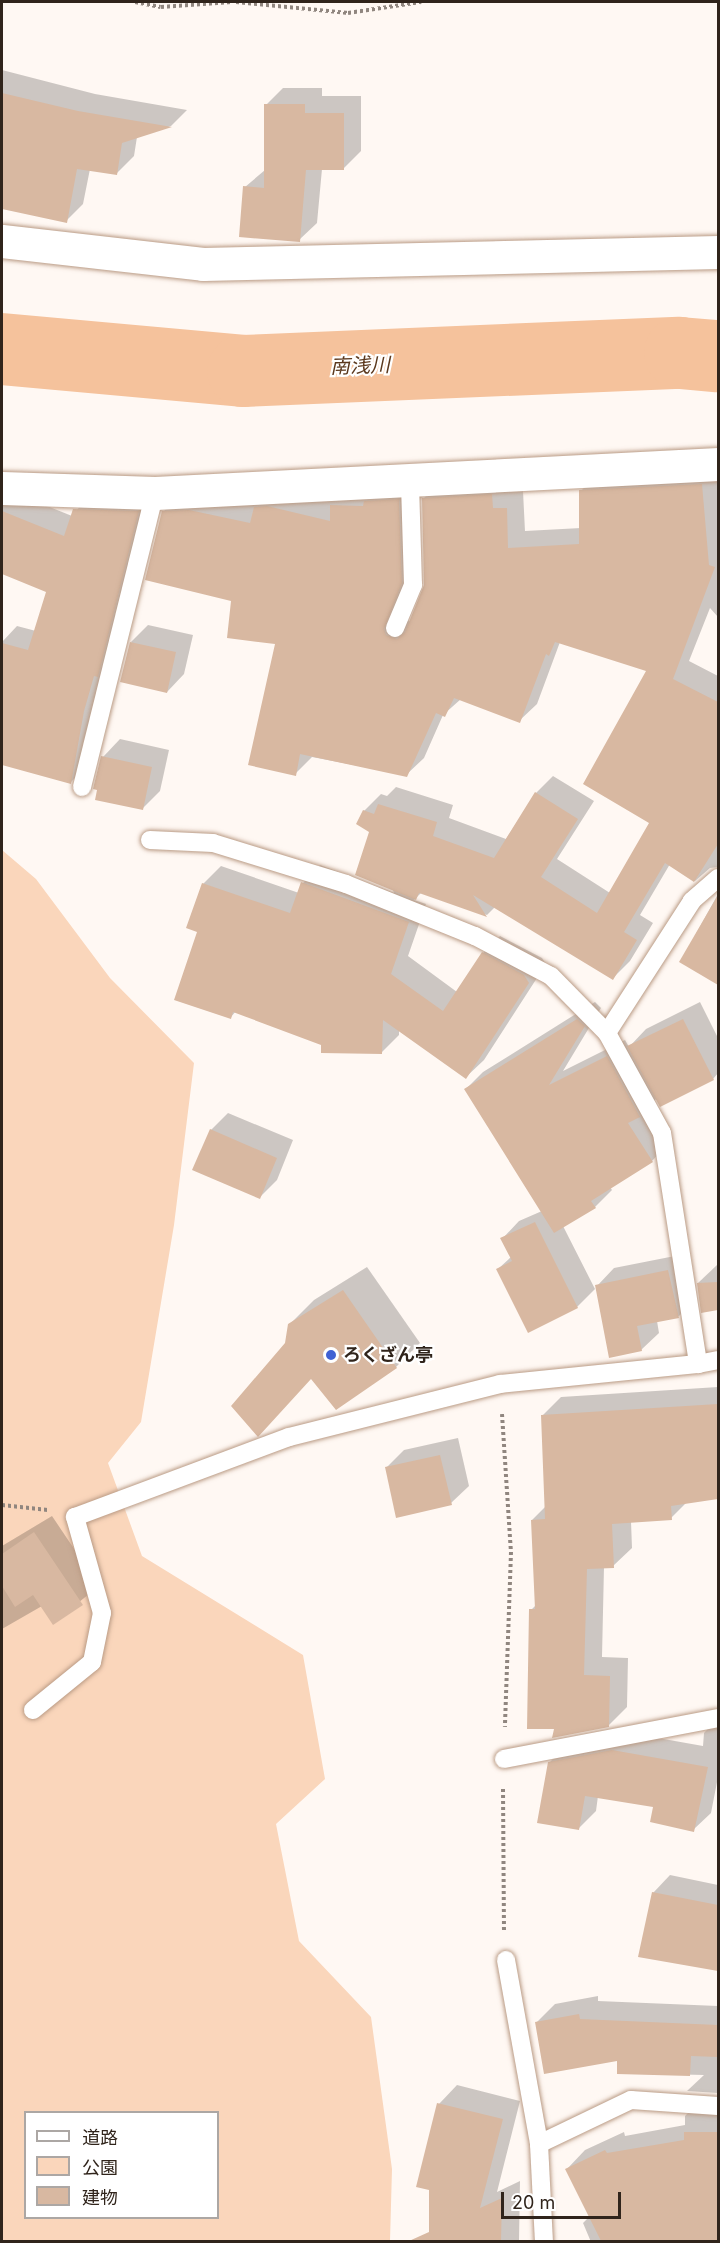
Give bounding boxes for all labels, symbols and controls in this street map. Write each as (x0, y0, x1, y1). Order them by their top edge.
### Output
water label: 南浅川 (330, 353, 390, 379)
place label: ろくざん亭 (343, 1344, 433, 1366)
marker: ろくざん亭 (324, 1348, 338, 1362)
legend (24, 2111, 219, 2219)
text: 道路 (82, 2127, 118, 2148)
text: 公園 (82, 2157, 118, 2178)
scale bar (504, 2180, 624, 2218)
text: 建物 (82, 2187, 118, 2208)
text: 20 m (512, 2192, 555, 2213)

